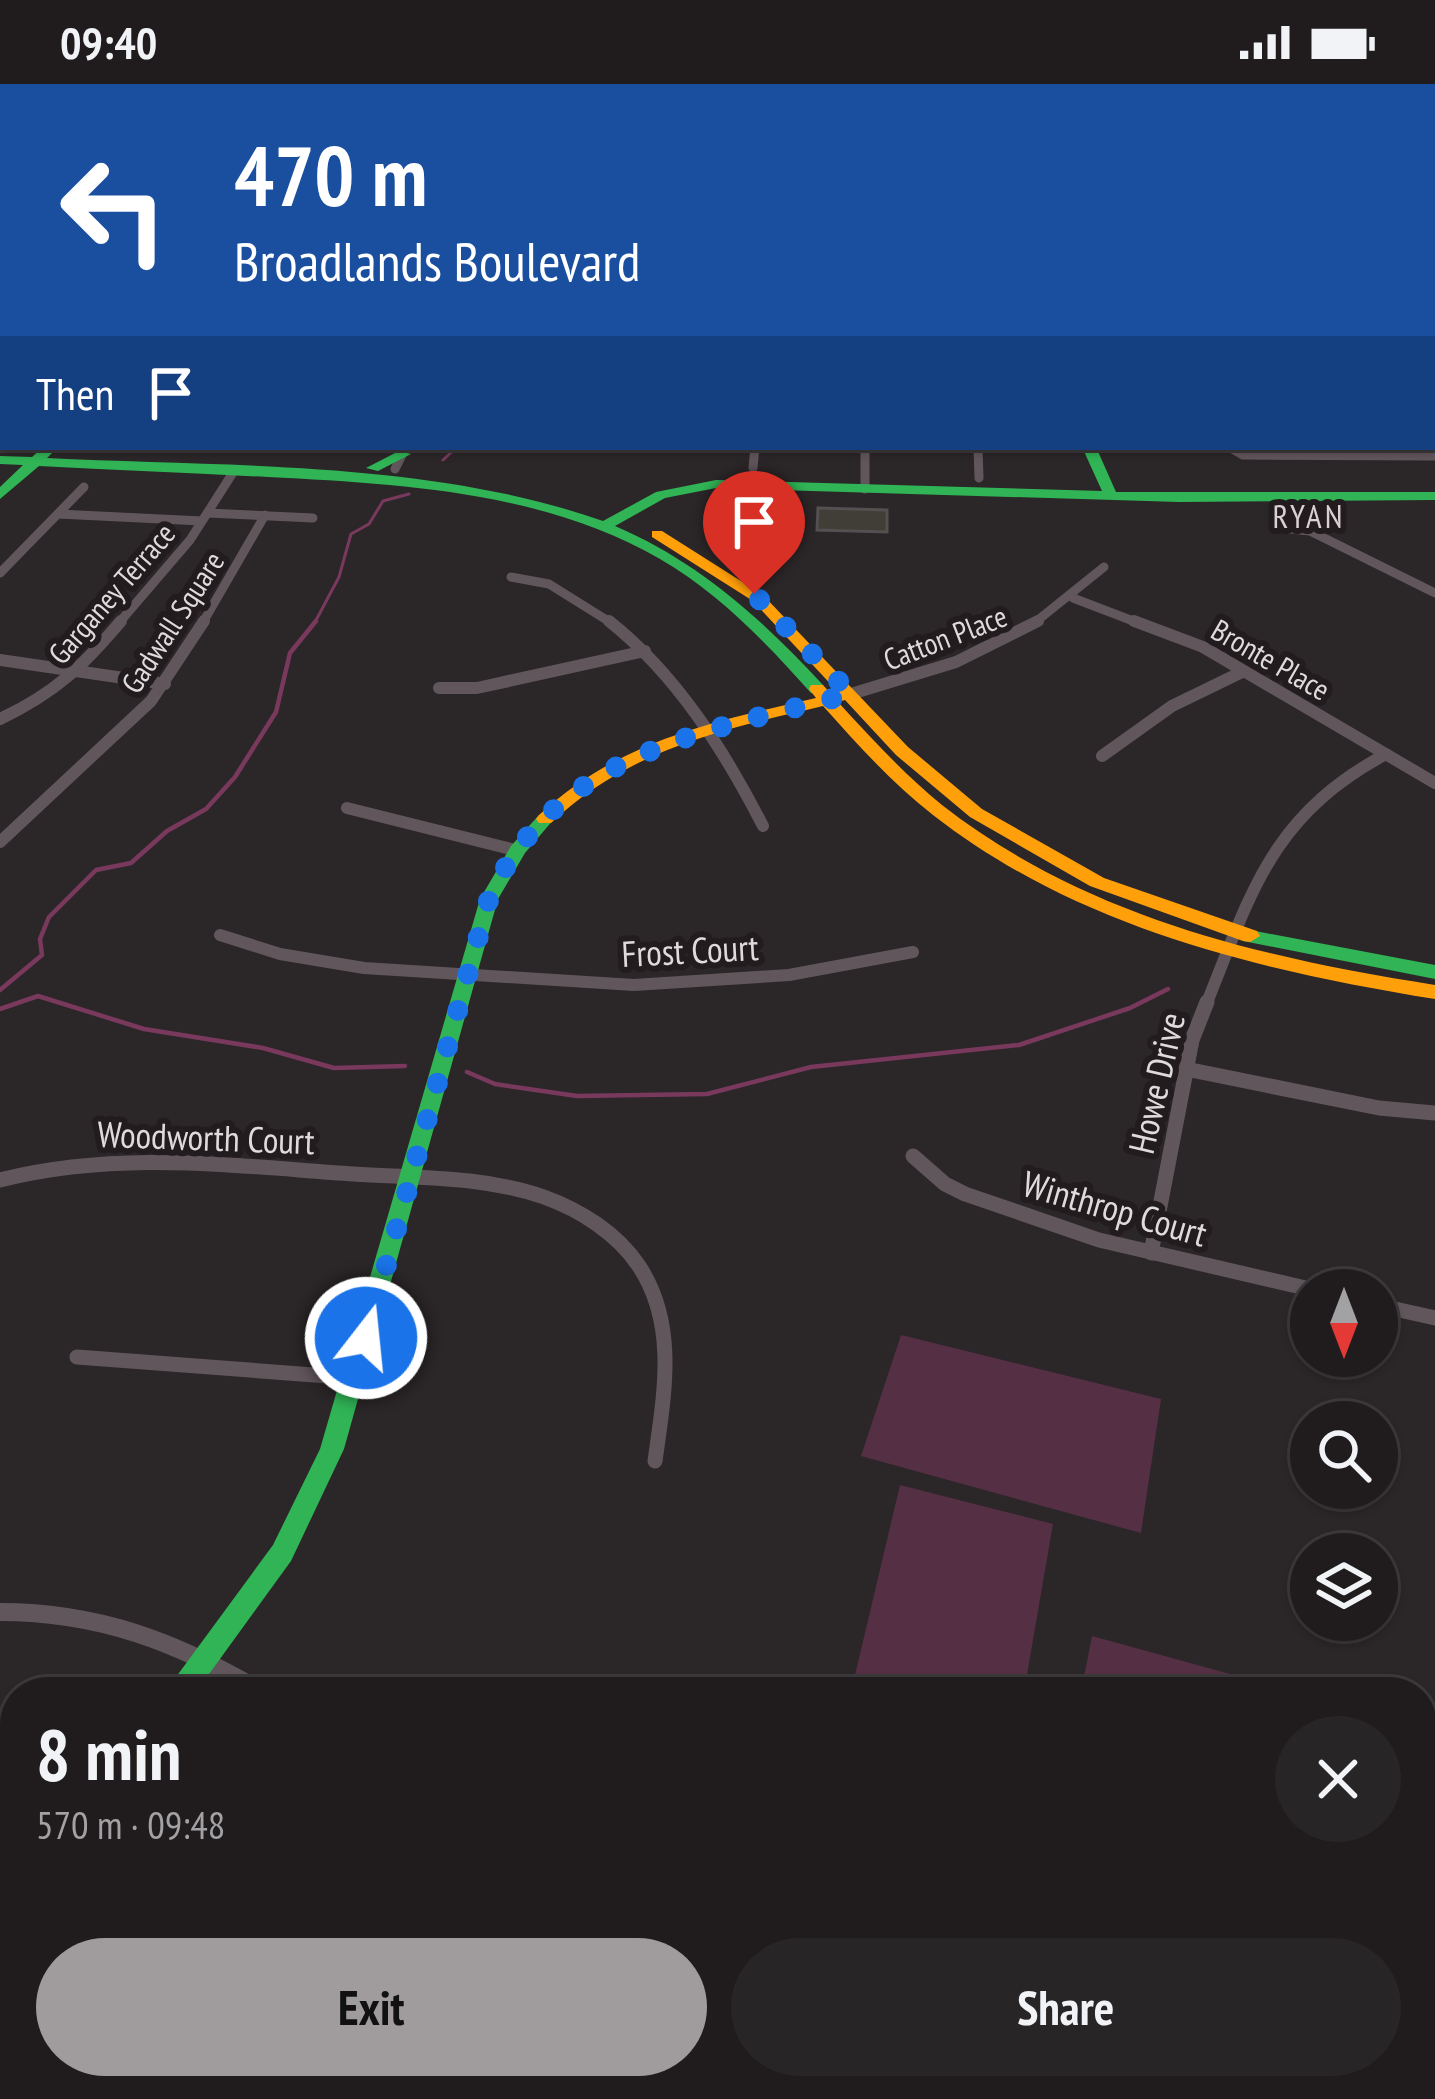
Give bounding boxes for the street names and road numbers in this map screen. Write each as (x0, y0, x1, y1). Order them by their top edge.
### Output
street label: Garganey Terrace (39, 514, 183, 672)
street label: Gadwall Square (112, 544, 232, 700)
street label: Catton Place (878, 596, 1012, 678)
street label: Bronte Place (1205, 610, 1337, 708)
street label: Frost Court (620, 923, 760, 977)
street label: Howe Drive (1117, 1008, 1195, 1158)
street label: Woodworth Court (97, 1110, 316, 1164)
street label: Winthrop Court (1017, 1159, 1213, 1257)

